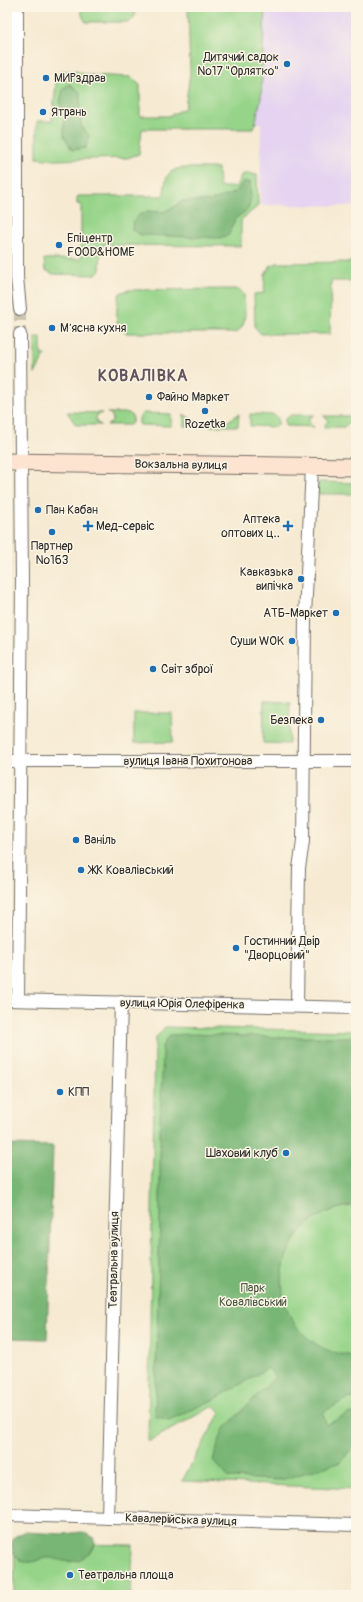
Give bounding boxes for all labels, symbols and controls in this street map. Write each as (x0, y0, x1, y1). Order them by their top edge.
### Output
place label: Дитячий садок №17 "Орлятко" (197, 50, 279, 79)
marker: Дитячий садок №17 "Орлятко" (282, 59, 292, 69)
place label: МИРздрав (54, 71, 106, 86)
marker: МИРздрав (41, 73, 51, 83)
place label: Ятрань (51, 105, 87, 120)
marker: Ятрань (38, 107, 48, 117)
place label: Епіцентр FOOD&HOME (67, 231, 135, 260)
marker: Епіцентр FOOD&HOME (54, 240, 64, 250)
place label: Мʼясна кухня (60, 321, 127, 336)
marker: Мʼясна кухня (47, 323, 57, 333)
district label: КОВАЛІВКА (98, 366, 188, 386)
place label: Файно Маркет (157, 390, 229, 405)
marker: Файно Маркет (144, 392, 154, 402)
marker: Rozetka (200, 406, 210, 416)
place label: Rozetka (185, 417, 226, 432)
street label: Вокзальна вулиця (135, 457, 228, 473)
place label: Пан Кабан (46, 503, 98, 518)
marker: Пан Кабан (33, 505, 43, 515)
place label: Аптека оптових ц‥ (221, 512, 280, 541)
place label: Мед-сервіс (96, 519, 155, 534)
marker: Мед-сервіс (83, 521, 93, 531)
marker: Аптека оптових ц‥ (283, 521, 293, 531)
marker: Партнер №163 (47, 527, 57, 537)
place label: Партнер №163 (31, 539, 73, 568)
place label: Кавказька випічка (240, 565, 293, 594)
marker: Кавказька випічка (296, 574, 306, 584)
place label: АТБ-Маркет (263, 606, 328, 621)
marker: АТБ-Маркет (331, 608, 341, 618)
place label: Суши WOK (230, 634, 284, 649)
marker: Суши WOK (287, 636, 297, 646)
place label: Світ зброї (161, 662, 214, 677)
marker: Світ зброї (148, 664, 158, 674)
place label: Безпека (270, 713, 313, 728)
marker: Безпека (316, 715, 326, 725)
street label: вулиця Івана Похитонова (124, 754, 253, 769)
place label: Ваніль (84, 833, 116, 848)
marker: Ваніль (71, 835, 81, 845)
place label: ЖК Ковалівський (87, 863, 174, 878)
marker: ЖК Ковалівський (76, 865, 86, 875)
place label: Гостинний Двір "Дворцовий" (244, 934, 320, 963)
marker: Гостинний Двір "Дворцовий" (231, 943, 241, 953)
street label: вулиця Юрія Олефіренка (120, 995, 245, 1013)
place label: КПП (68, 1085, 89, 1100)
marker: КПП (55, 1087, 65, 1097)
place label: Шаховий клуб (206, 1146, 278, 1161)
marker: Шаховий клуб (281, 1148, 291, 1158)
street label: Театральна вулиця (106, 1211, 122, 1309)
park label: Парк Ковалівський (219, 1281, 287, 1310)
street label: Кавалерійська вулиця (125, 1511, 237, 1529)
place label: Театральна площа (78, 1568, 174, 1583)
marker: Театральна площа (65, 1570, 75, 1580)

